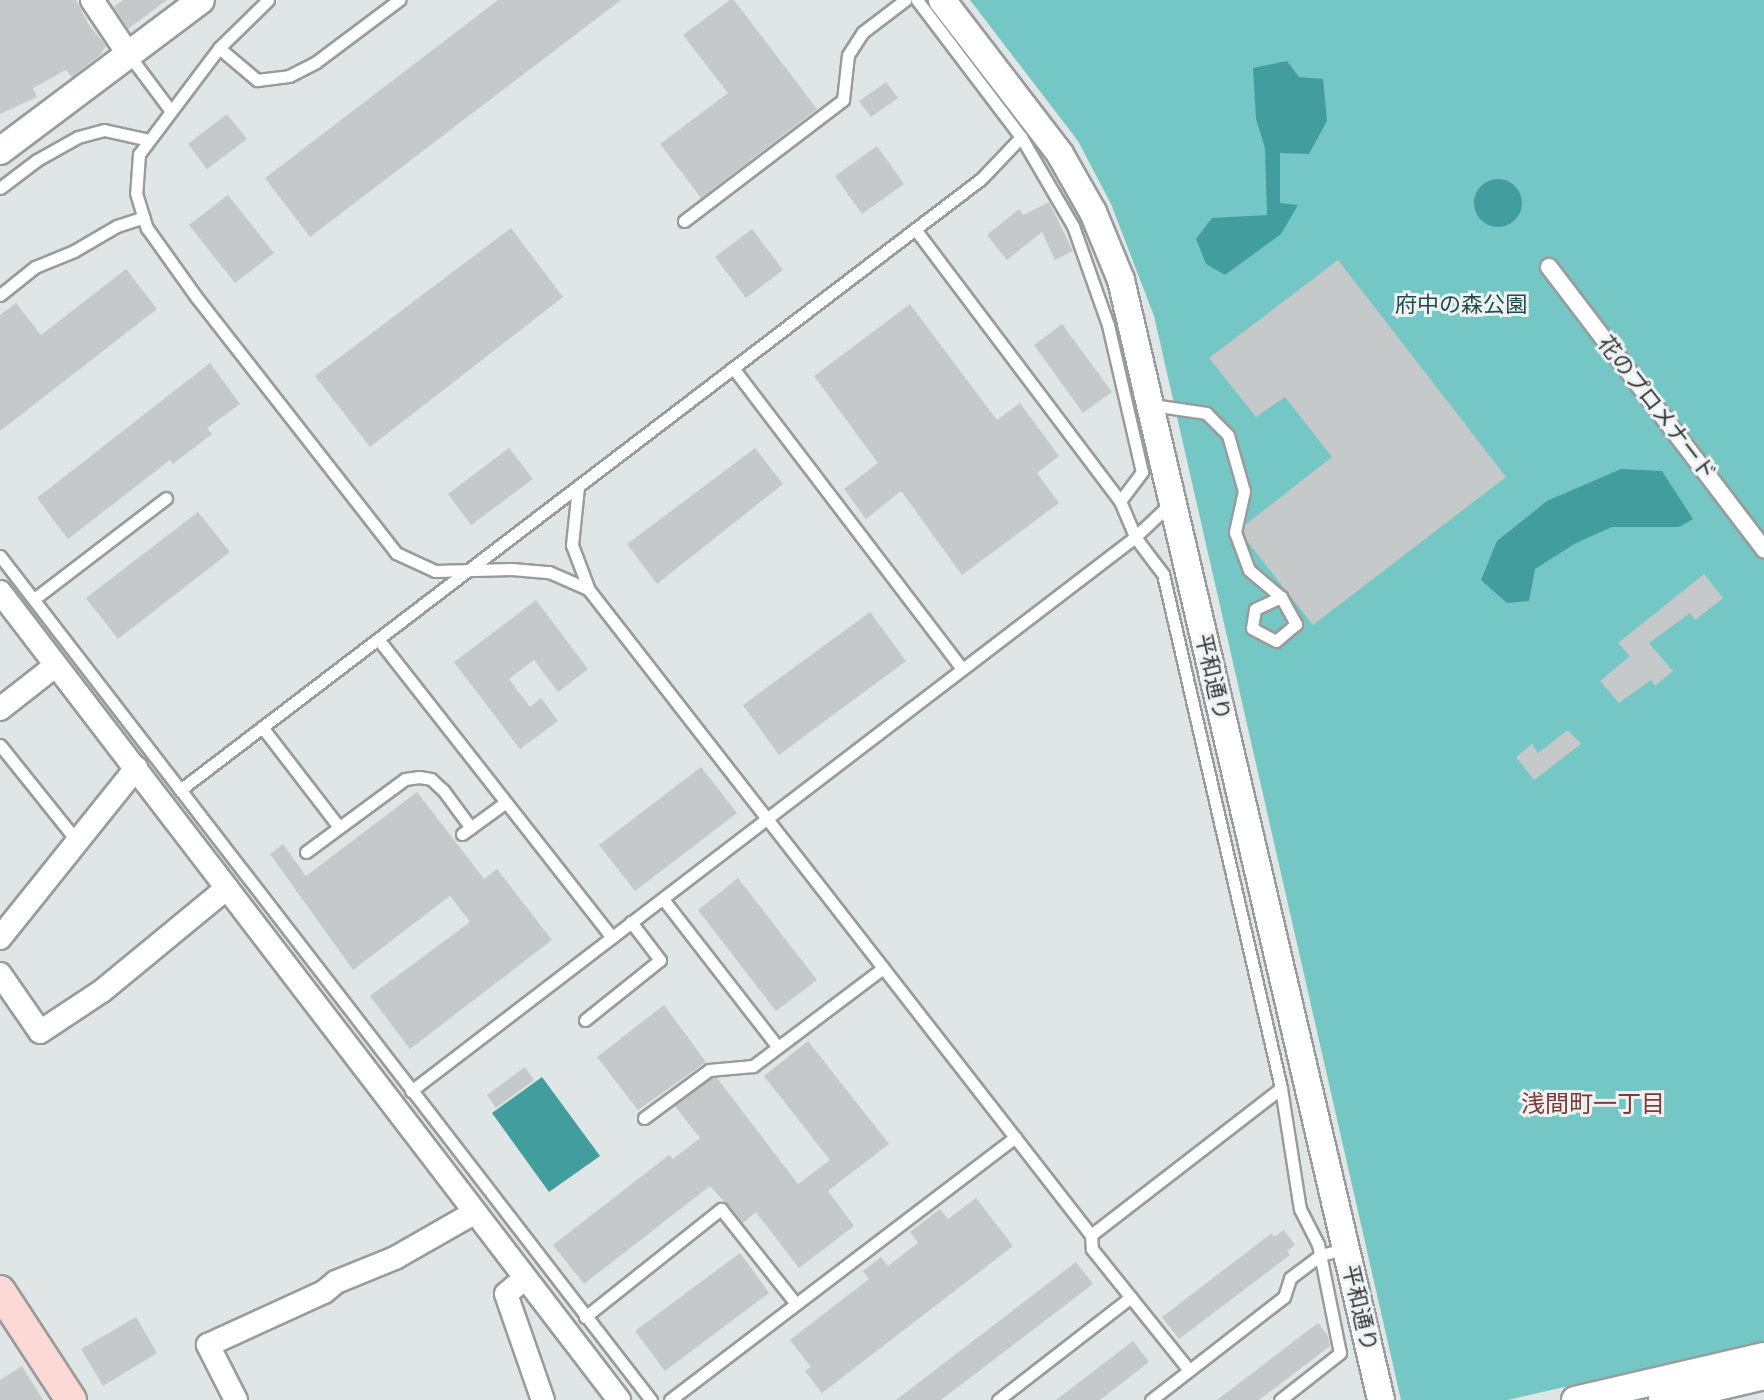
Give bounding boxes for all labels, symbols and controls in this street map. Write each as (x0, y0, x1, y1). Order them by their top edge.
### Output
park label: 府中の森公園 (1395, 292, 1527, 318)
street label: 花のプロメナード (1592, 331, 1722, 485)
street label: 平和通り (1190, 631, 1236, 723)
district label: 浅間町一丁目 (1521, 1090, 1665, 1118)
street label: 平和通り (1337, 1262, 1383, 1354)

